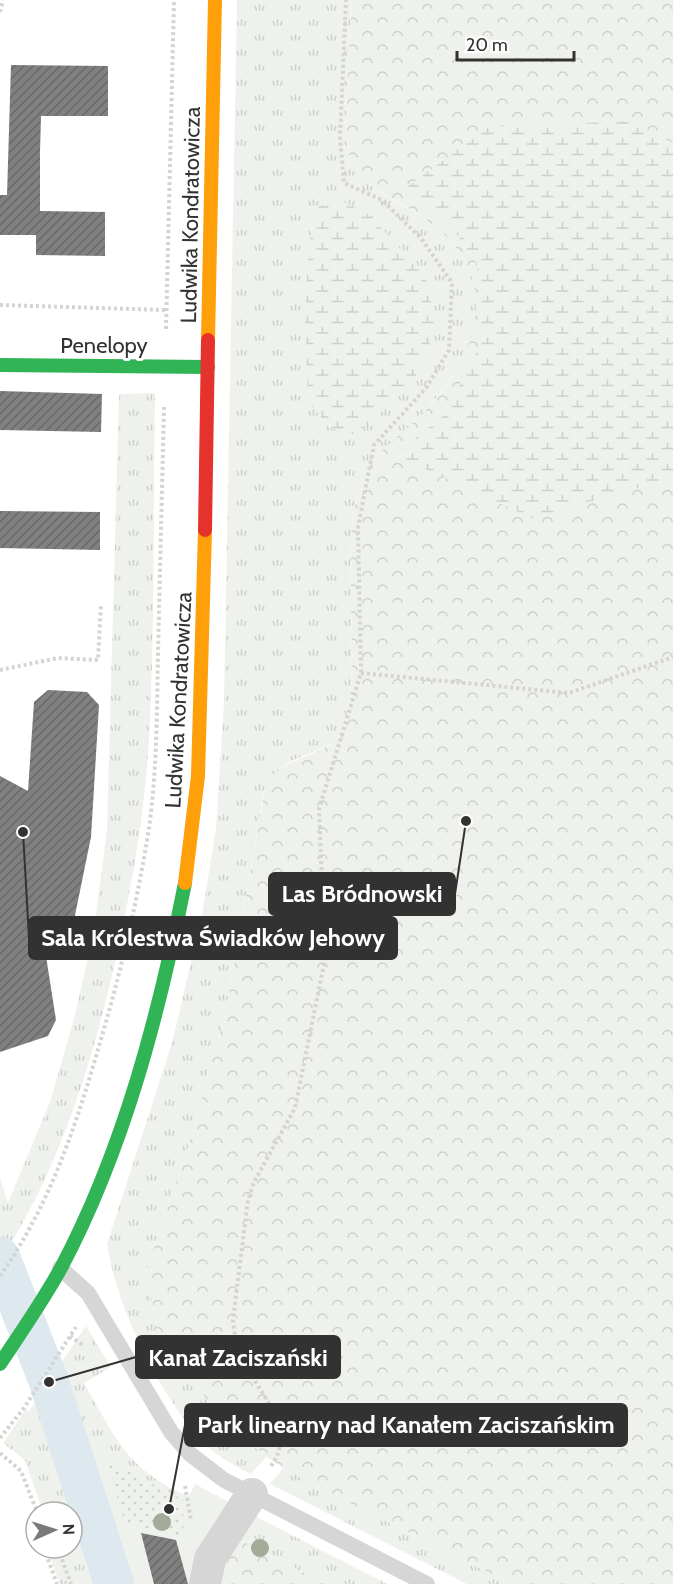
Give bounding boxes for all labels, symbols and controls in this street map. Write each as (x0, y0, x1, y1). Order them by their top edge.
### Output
scale bar (457, 24, 574, 62)
text: 20 m (466, 34, 508, 56)
street label: Ludwika Kondratowicza (175, 106, 206, 324)
street label: Penelopy (60, 332, 148, 359)
street label: Ludwika Kondratowicza (159, 591, 198, 809)
callout: Las Bródnowski (269, 873, 455, 915)
text: Las Bródnowski (281, 879, 443, 908)
callout: Sala Królestwa Świadków Jehowy (29, 917, 397, 959)
text: Sala Królestwa Świadków Jehowy (41, 923, 385, 952)
callout: Kanał Zaciszański (136, 1336, 340, 1378)
text: Kanał Zaciszański (148, 1343, 328, 1372)
callout: Park linearny nad Kanałem Zaciszańskim (185, 1404, 627, 1446)
text: Park linearny nad Kanałem Zaciszańskim (197, 1410, 615, 1439)
north arrow (24, 1500, 84, 1560)
text: N (59, 1523, 78, 1535)

